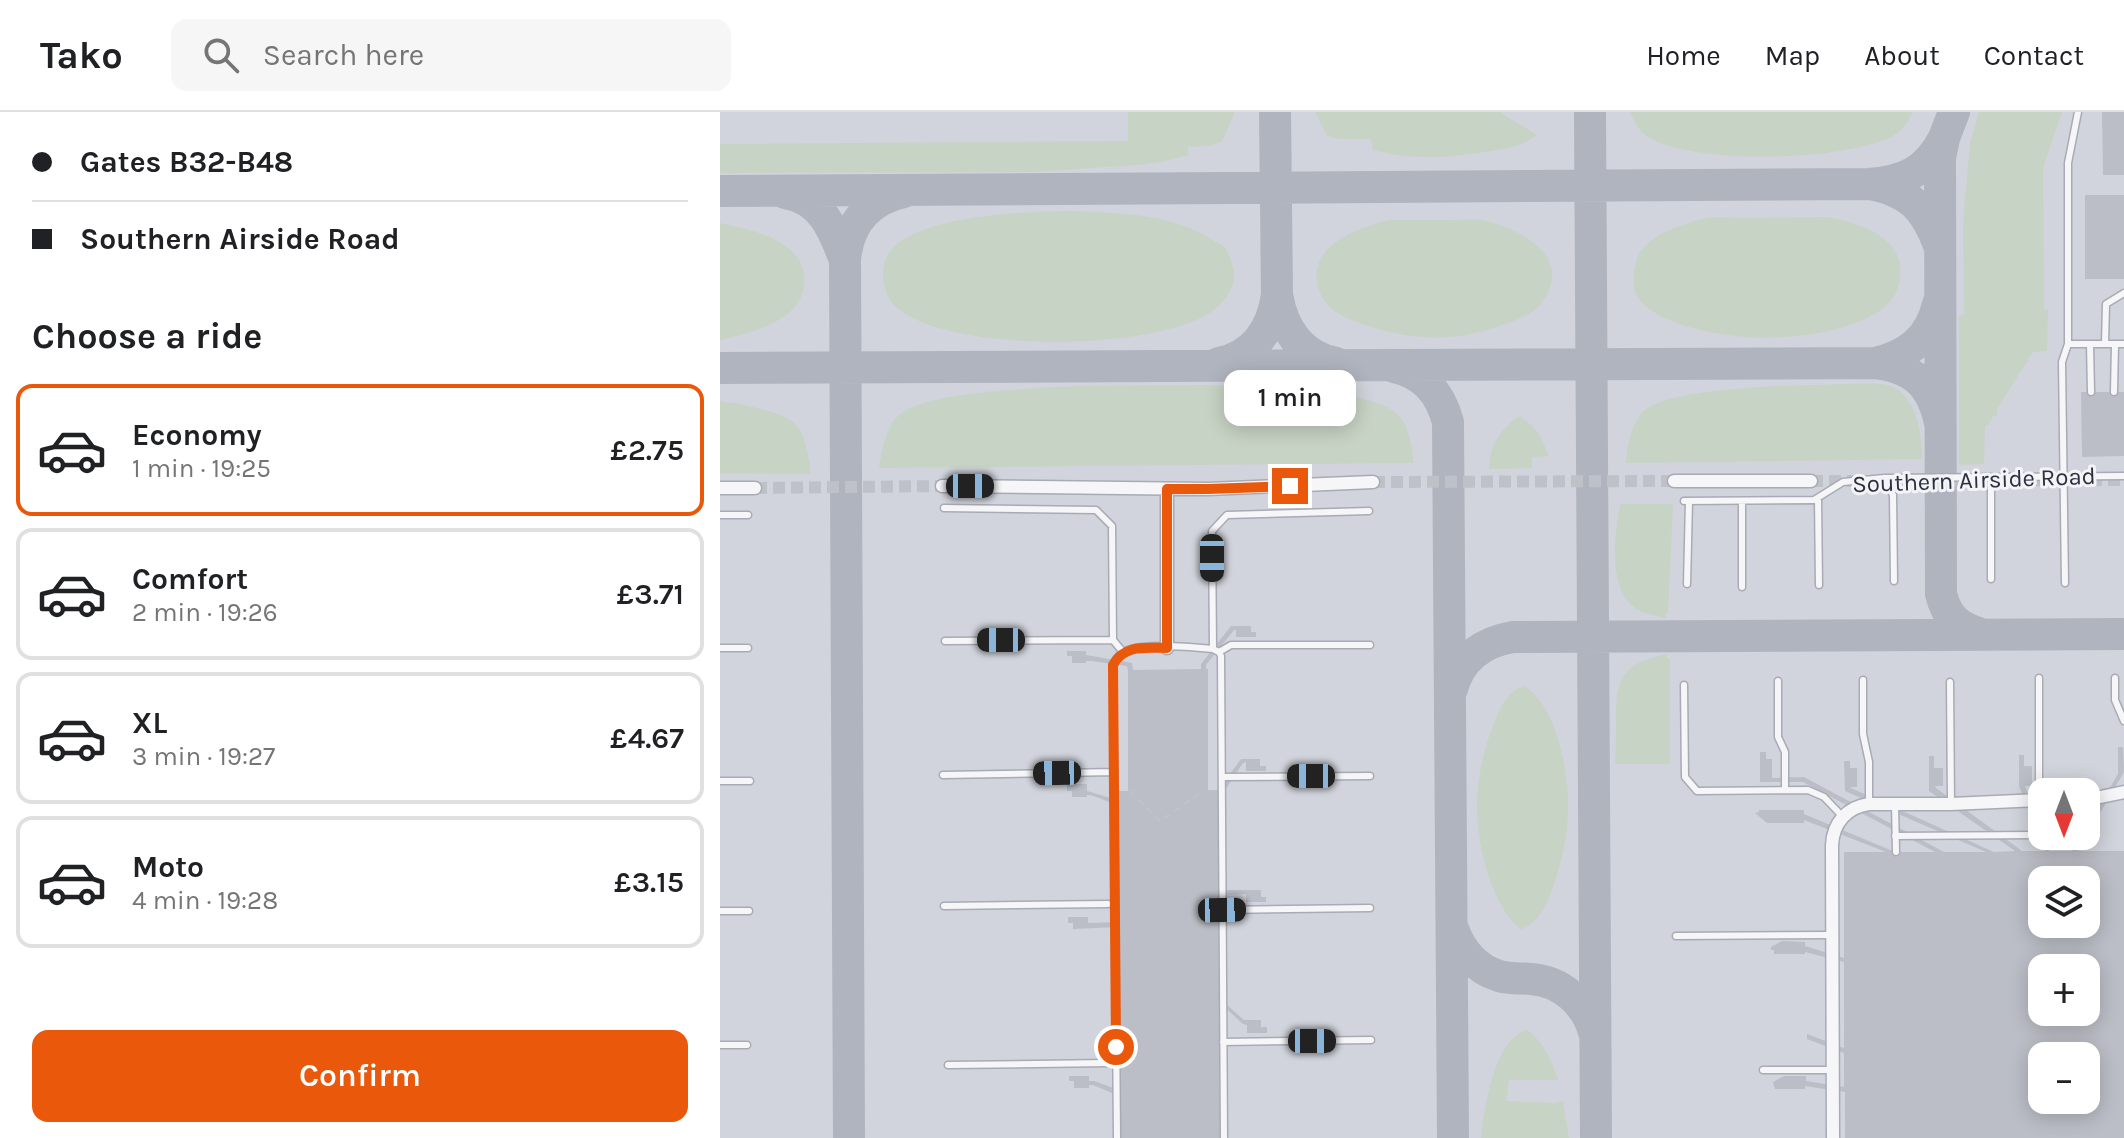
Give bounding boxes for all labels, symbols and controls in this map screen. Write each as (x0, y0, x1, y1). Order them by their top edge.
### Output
search box (171, 19, 731, 91)
text: Tako (40, 33, 123, 78)
icon: search (199, 33, 243, 77)
text: Search here (263, 37, 424, 73)
text: Home (1646, 39, 1721, 72)
text: Map (1765, 39, 1820, 72)
text: About (1864, 39, 1940, 72)
text: Contact (1984, 39, 2084, 72)
text: Gates B32-B48 (80, 144, 293, 180)
text: Southern Airside Road (80, 221, 400, 257)
text: Choose a ride (32, 315, 262, 357)
callout: 1 min (1224, 370, 1356, 426)
text: 1 min (1258, 382, 1322, 413)
icon: car (36, 414, 108, 486)
text: Economy (132, 417, 262, 453)
text: £2.75 (610, 432, 684, 468)
text: 1 min · 19:25 (132, 453, 271, 484)
street label: Southern Airside Road (1852, 462, 2096, 498)
route end (1272, 468, 1308, 504)
car (946, 474, 994, 498)
car (1200, 534, 1224, 582)
icon: car (36, 558, 108, 630)
text: Comfort (132, 561, 248, 597)
text: £3.71 (617, 576, 684, 612)
text: 2 min · 19:26 (132, 597, 278, 628)
car (977, 628, 1025, 652)
icon: car (36, 702, 108, 774)
text: XL (132, 705, 167, 741)
text: £4.67 (610, 720, 684, 756)
text: 3 min · 19:27 (132, 741, 275, 772)
car (1033, 761, 1081, 785)
car (1287, 764, 1335, 788)
north arrow (2028, 778, 2100, 850)
map controls (2028, 778, 2100, 1114)
icon: car (36, 846, 108, 918)
text: Moto (132, 849, 204, 885)
text: £3.15 (614, 864, 684, 900)
button: layers (2028, 866, 2100, 938)
text: 4 min · 19:28 (132, 885, 278, 916)
car (1198, 898, 1246, 922)
button: + (2028, 954, 2100, 1026)
route start (1098, 1029, 1134, 1065)
car (1288, 1029, 1336, 1053)
button: Confirm (32, 1030, 688, 1122)
button: − (2028, 1042, 2100, 1114)

